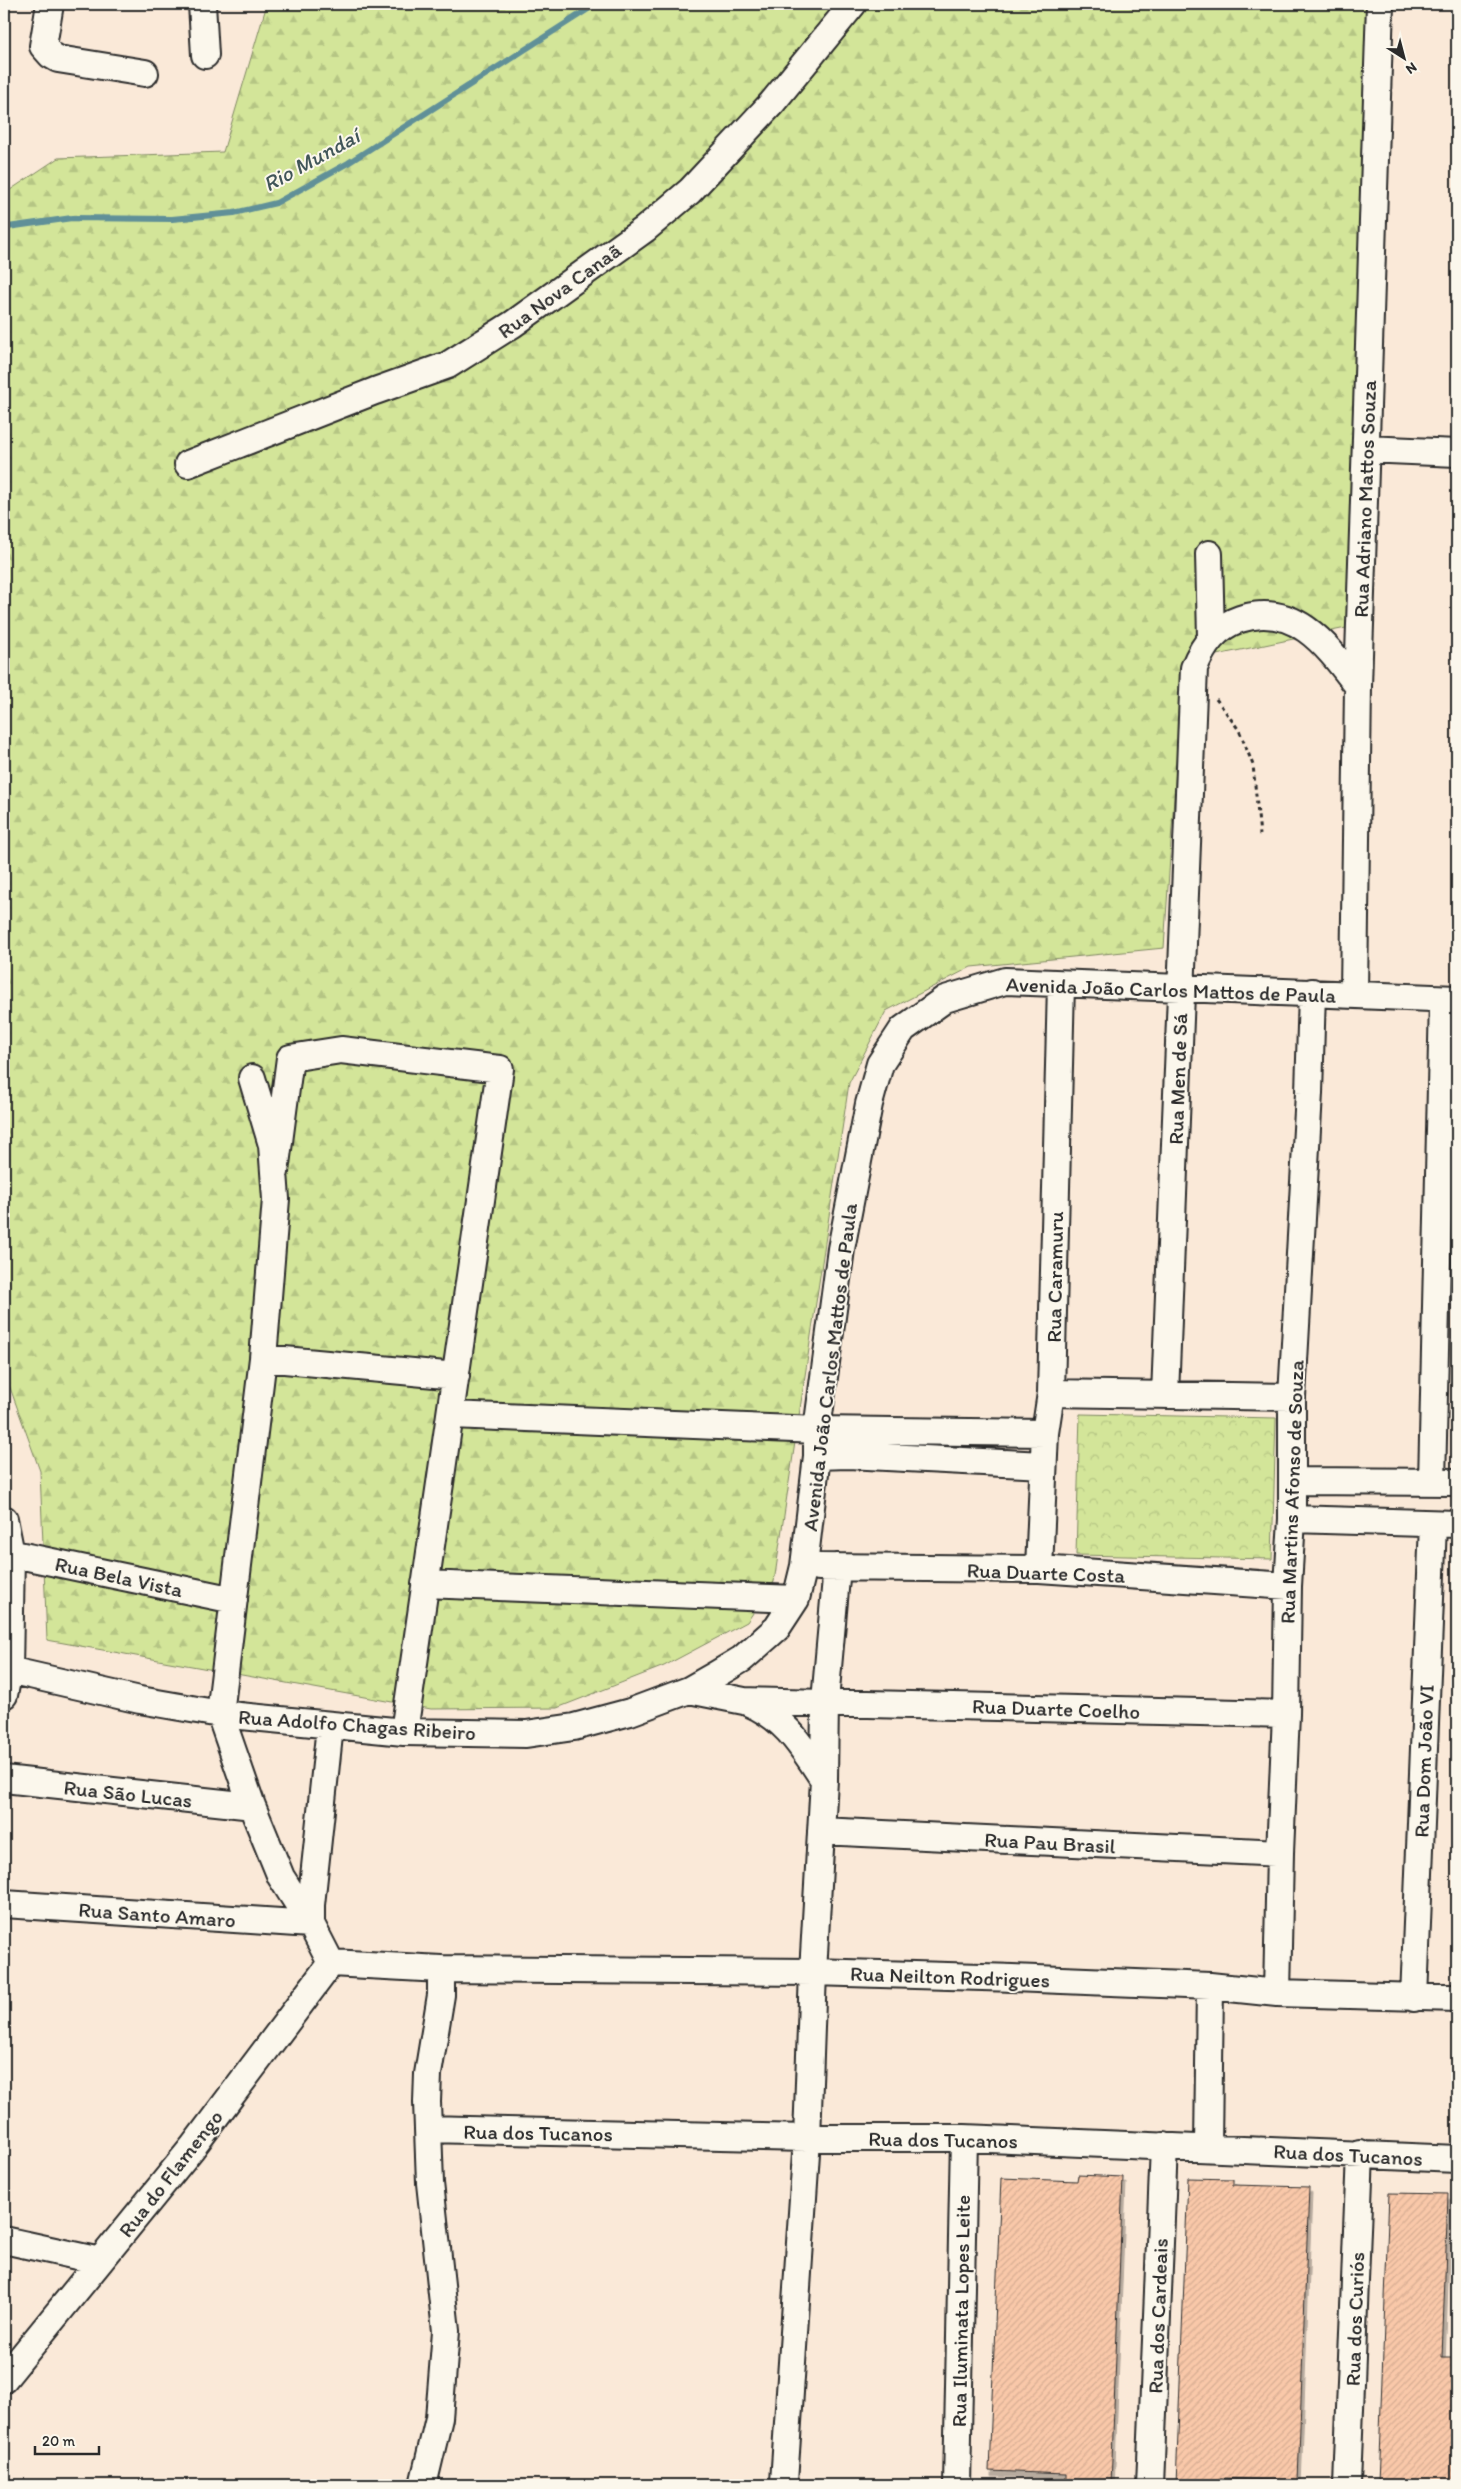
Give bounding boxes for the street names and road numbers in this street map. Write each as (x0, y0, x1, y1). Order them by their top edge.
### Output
street label: Rua Nova Canaã (492, 237, 626, 343)
street label: Rua Adriano Mattos Souza (1347, 380, 1381, 618)
street label: Avenida João Carlos Mattos de Paula (1005, 971, 1337, 1007)
street label: Rua Men de Sá (1162, 1013, 1192, 1145)
street label: Avenida João Carlos Mattos de Paula (796, 1201, 862, 1533)
street label: Rua Caramuru (1040, 1211, 1068, 1343)
street label: Rua Martins Afonso de Souza (1274, 1359, 1308, 1624)
street label: Rua Bela Vista (53, 1550, 185, 1602)
street label: Rua Duarte Costa (966, 1557, 1126, 1587)
street label: Rua Dom João VI (1408, 1684, 1438, 1838)
street label: Rua Duarte Coelho (971, 1693, 1141, 1723)
street label: Rua Adolfo Chagas Ribeiro (237, 1703, 477, 1745)
street label: Rua São Lucas (62, 1774, 194, 1812)
street label: Rua Pau Brasil (984, 1826, 1116, 1858)
street label: Rua Santo Amaro (77, 1896, 237, 1932)
street label: Rua Neilton Rodrigues (850, 1960, 1050, 1992)
street label: Rua do Flamengo (112, 2104, 228, 2242)
street label: Rua dos Tucanos (463, 2118, 613, 2146)
street label: Rua dos Tucanos (868, 2125, 1018, 2153)
street label: Rua dos Tucanos (1273, 2138, 1423, 2170)
street label: Rua Iluminata Lopes Leite (945, 2194, 975, 2428)
street label: Rua dos Cardeais (1142, 2238, 1172, 2394)
street label: Rua dos Curiós (1339, 2251, 1369, 2387)

